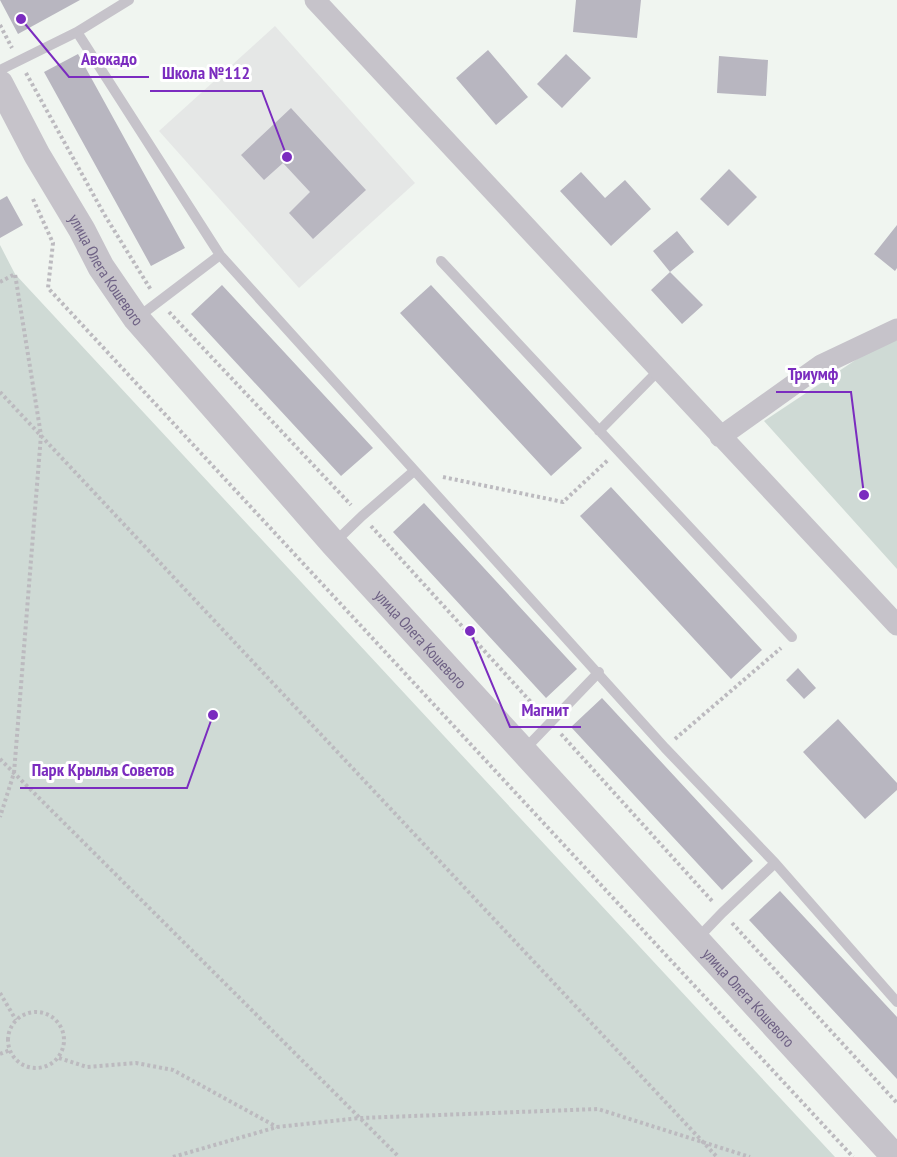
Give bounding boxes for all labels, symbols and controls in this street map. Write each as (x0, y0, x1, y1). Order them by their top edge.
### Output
callout: Авокадо (69, 41, 149, 77)
text: Авокадо (80, 47, 137, 70)
callout: Школа №112 (150, 55, 262, 91)
text: Школа №112 (162, 61, 250, 84)
street label: улица Олега Кошевого (65, 210, 148, 330)
callout: Триумф (776, 356, 851, 392)
text: Триумф (788, 362, 839, 385)
street label: улица Олега Кошевого (370, 585, 471, 693)
callout: Магнит (510, 691, 581, 727)
text: Магнит (521, 698, 569, 721)
callout: Парк Крылья Советов (20, 752, 187, 788)
text: Парк Крылья Советов (32, 758, 175, 781)
street label: улица Олега Кошевого (699, 944, 799, 1051)

